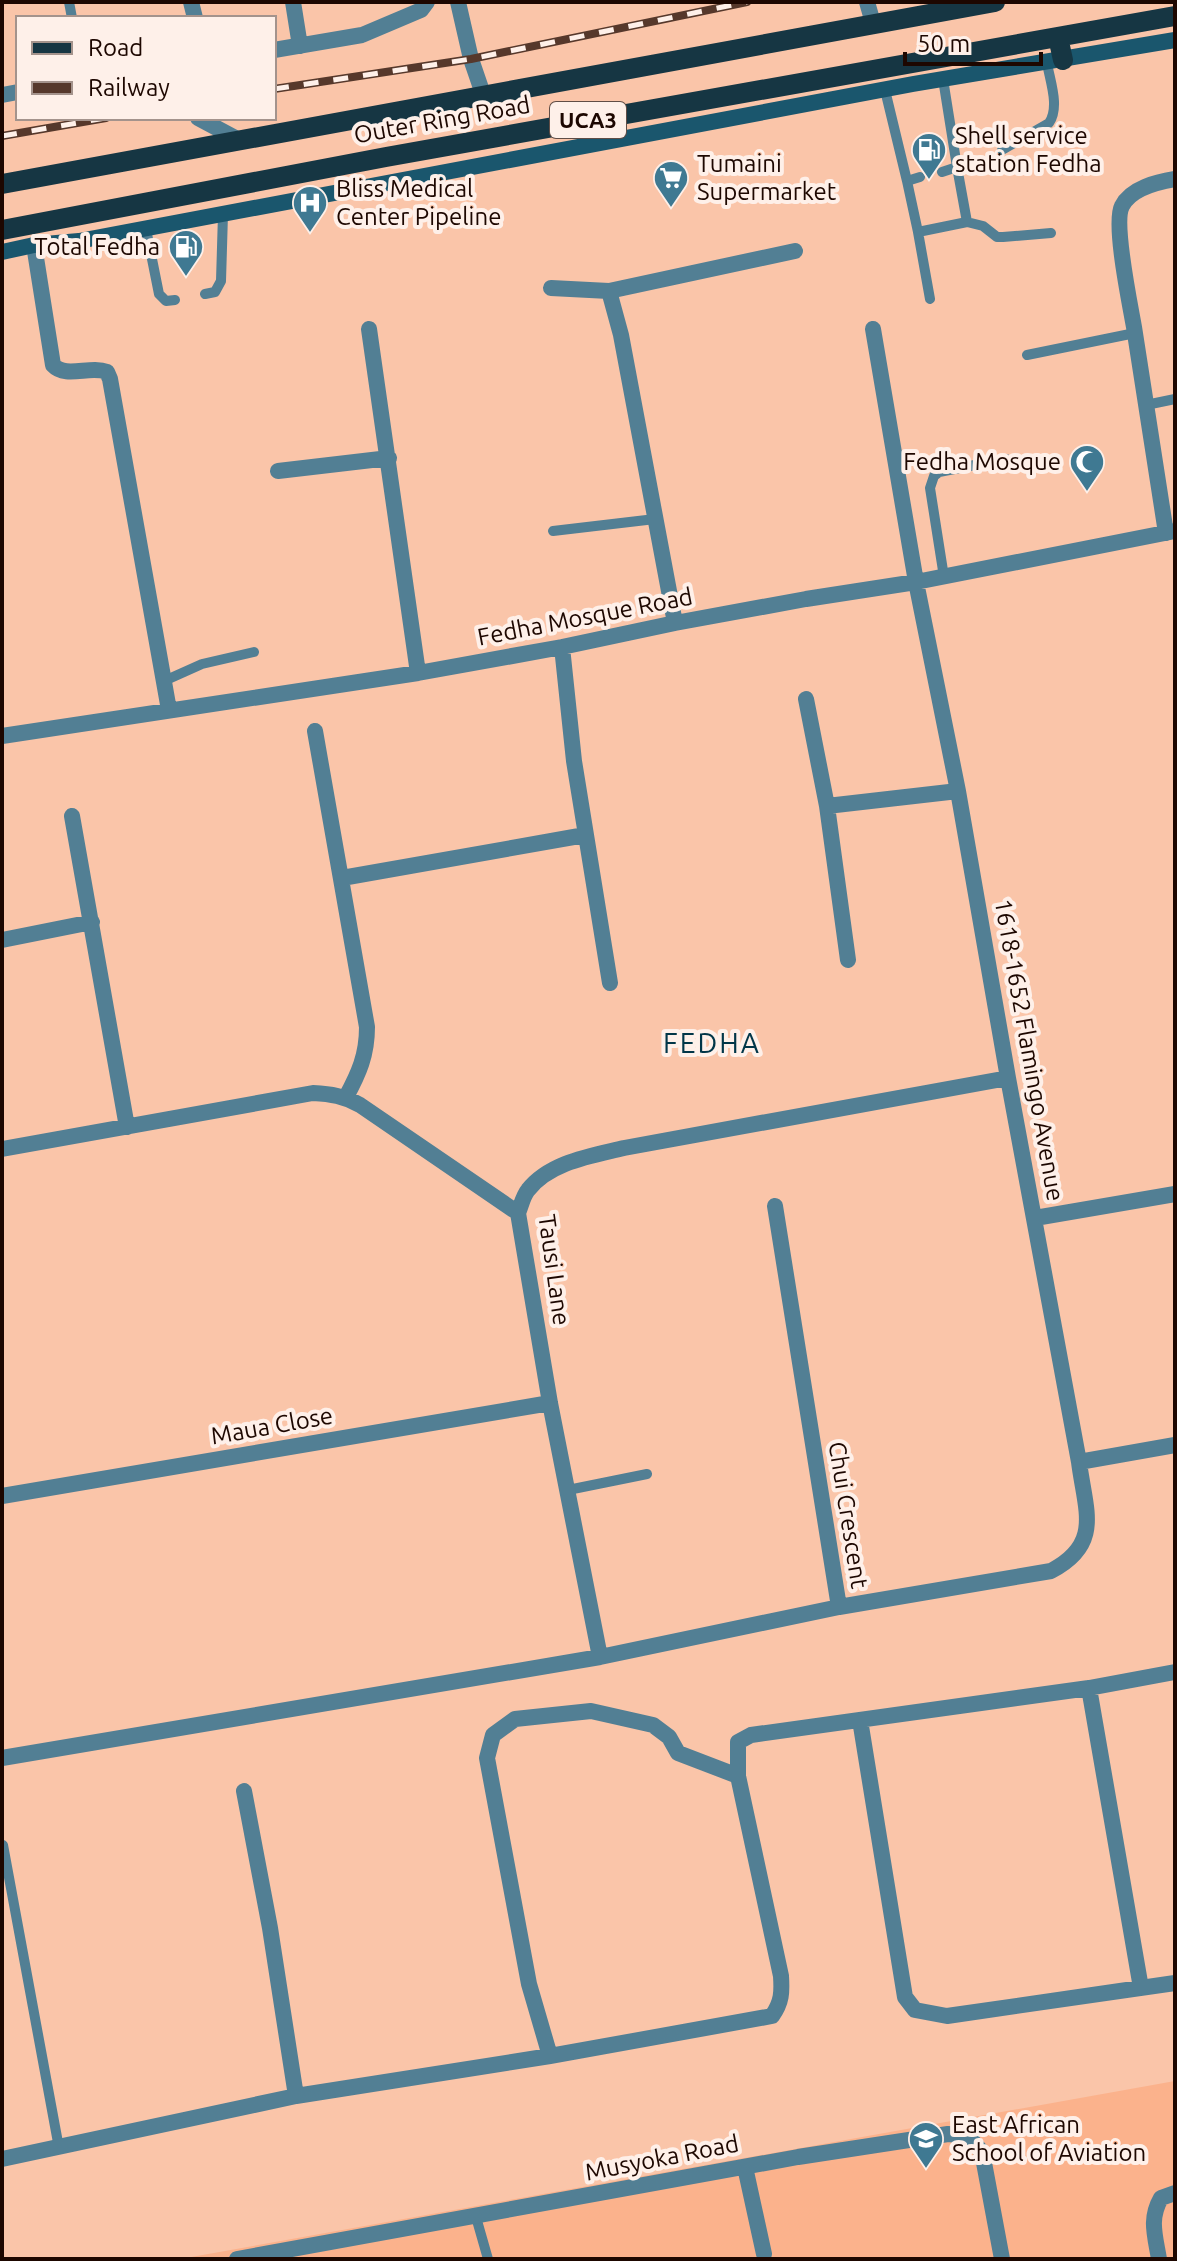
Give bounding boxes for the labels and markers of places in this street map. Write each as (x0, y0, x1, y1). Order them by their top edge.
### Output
place label: Shell service station Fedha (955, 122, 1102, 177)
fuel station icon: Shell service station Fedha (910, 131, 948, 181)
place label: Tumaini Supermarket (697, 150, 837, 205)
supermarket icon: Tumaini Supermarket (652, 159, 690, 209)
place label: Bliss Medical Center Pipeline (336, 175, 501, 230)
hospital icon: Bliss Medical Center Pipeline (291, 184, 329, 234)
fuel station icon: Total Fedha (167, 228, 205, 278)
place label: Total Fedha (34, 233, 160, 260)
mosque icon: Fedha Mosque (1068, 443, 1106, 493)
place label: Fedha Mosque (903, 448, 1061, 475)
place label: East African School of Aviation (952, 2111, 1146, 2166)
school or university icon: East African School of Aviation (907, 2120, 945, 2170)

